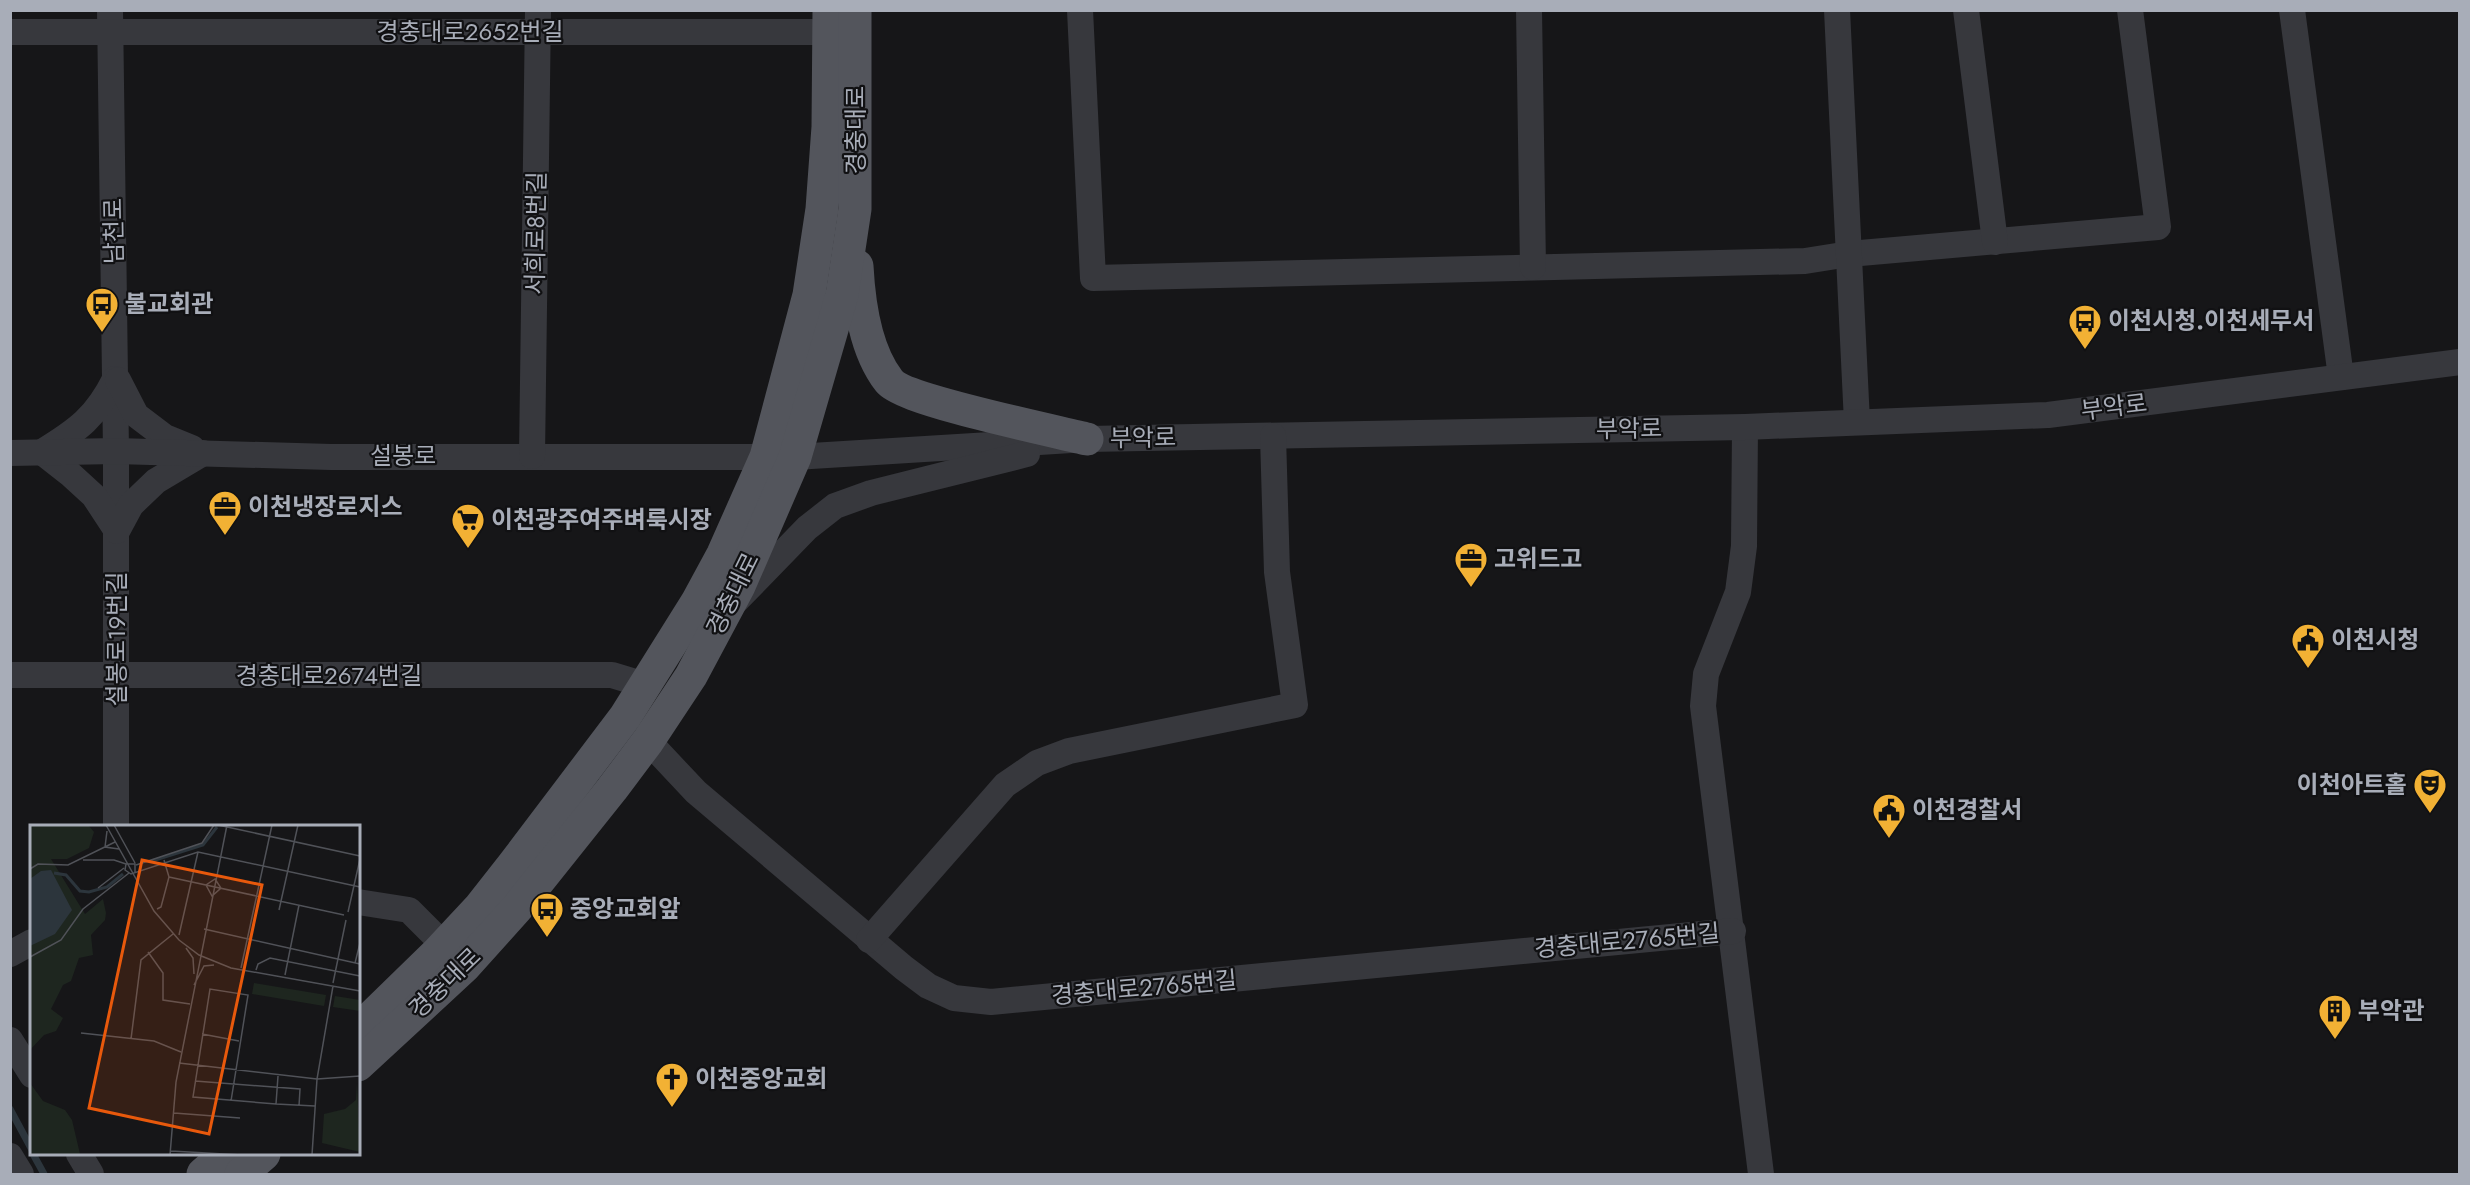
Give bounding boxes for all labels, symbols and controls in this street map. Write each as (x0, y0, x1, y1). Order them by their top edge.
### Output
street label: 경충대로2652번길 (376, 14, 564, 49)
street label: 경충대로 (838, 86, 873, 174)
street label: 서희로8번길 (517, 171, 554, 295)
street label: 남천로 (95, 198, 132, 264)
bus stop icon: 불교회관 (84, 286, 120, 333)
place label: 불교회관 (125, 286, 213, 321)
bus stop icon: 이천시청.이천세무서 (2067, 303, 2103, 350)
place label: 이천시청.이천세무서 (2108, 303, 2314, 338)
street label: 부악로 (2079, 385, 2149, 428)
street label: 부악로 (1596, 410, 1662, 447)
street label: 부악로 (1110, 419, 1176, 456)
street label: 설봉로 (370, 438, 436, 473)
office icon: 이천냉장로지스 (207, 489, 243, 536)
place label: 이천냉장로지스 (248, 489, 403, 524)
supermarket icon: 이천광주여주벼룩시장 (450, 502, 486, 549)
place label: 이천광주여주벼룩시장 (491, 502, 712, 537)
office icon: 고위드고 (1453, 541, 1489, 588)
place label: 고위드고 (1494, 541, 1582, 576)
street label: 경충대로 (697, 546, 768, 641)
street label: 설봉로19번길 (99, 571, 134, 707)
public building icon: 이천시청 (2290, 622, 2326, 669)
place label: 이천시청 (2331, 622, 2419, 657)
street label: 경충대로2674번길 (236, 658, 422, 693)
place label: 이천아트홀 (2297, 767, 2407, 802)
theatre icon: 이천아트홀 (2412, 767, 2448, 814)
public building icon: 이천경찰서 (1871, 792, 1907, 839)
place label: 이천경찰서 (1912, 792, 2022, 827)
inset map (30, 825, 360, 1155)
bus stop icon: 중앙교회앞 (529, 891, 565, 938)
place label: 중앙교회앞 (570, 891, 680, 926)
street label: 경충대로2765번길 (1533, 915, 1721, 966)
street label: 경충대로 (401, 939, 489, 1026)
street label: 경충대로2765번길 (1050, 962, 1238, 1013)
building icon: 부악관 (2317, 993, 2353, 1040)
place label: 부악관 (2358, 993, 2424, 1028)
church icon: 이천중앙교회 (654, 1061, 690, 1108)
place label: 이천중앙교회 (695, 1061, 827, 1096)

